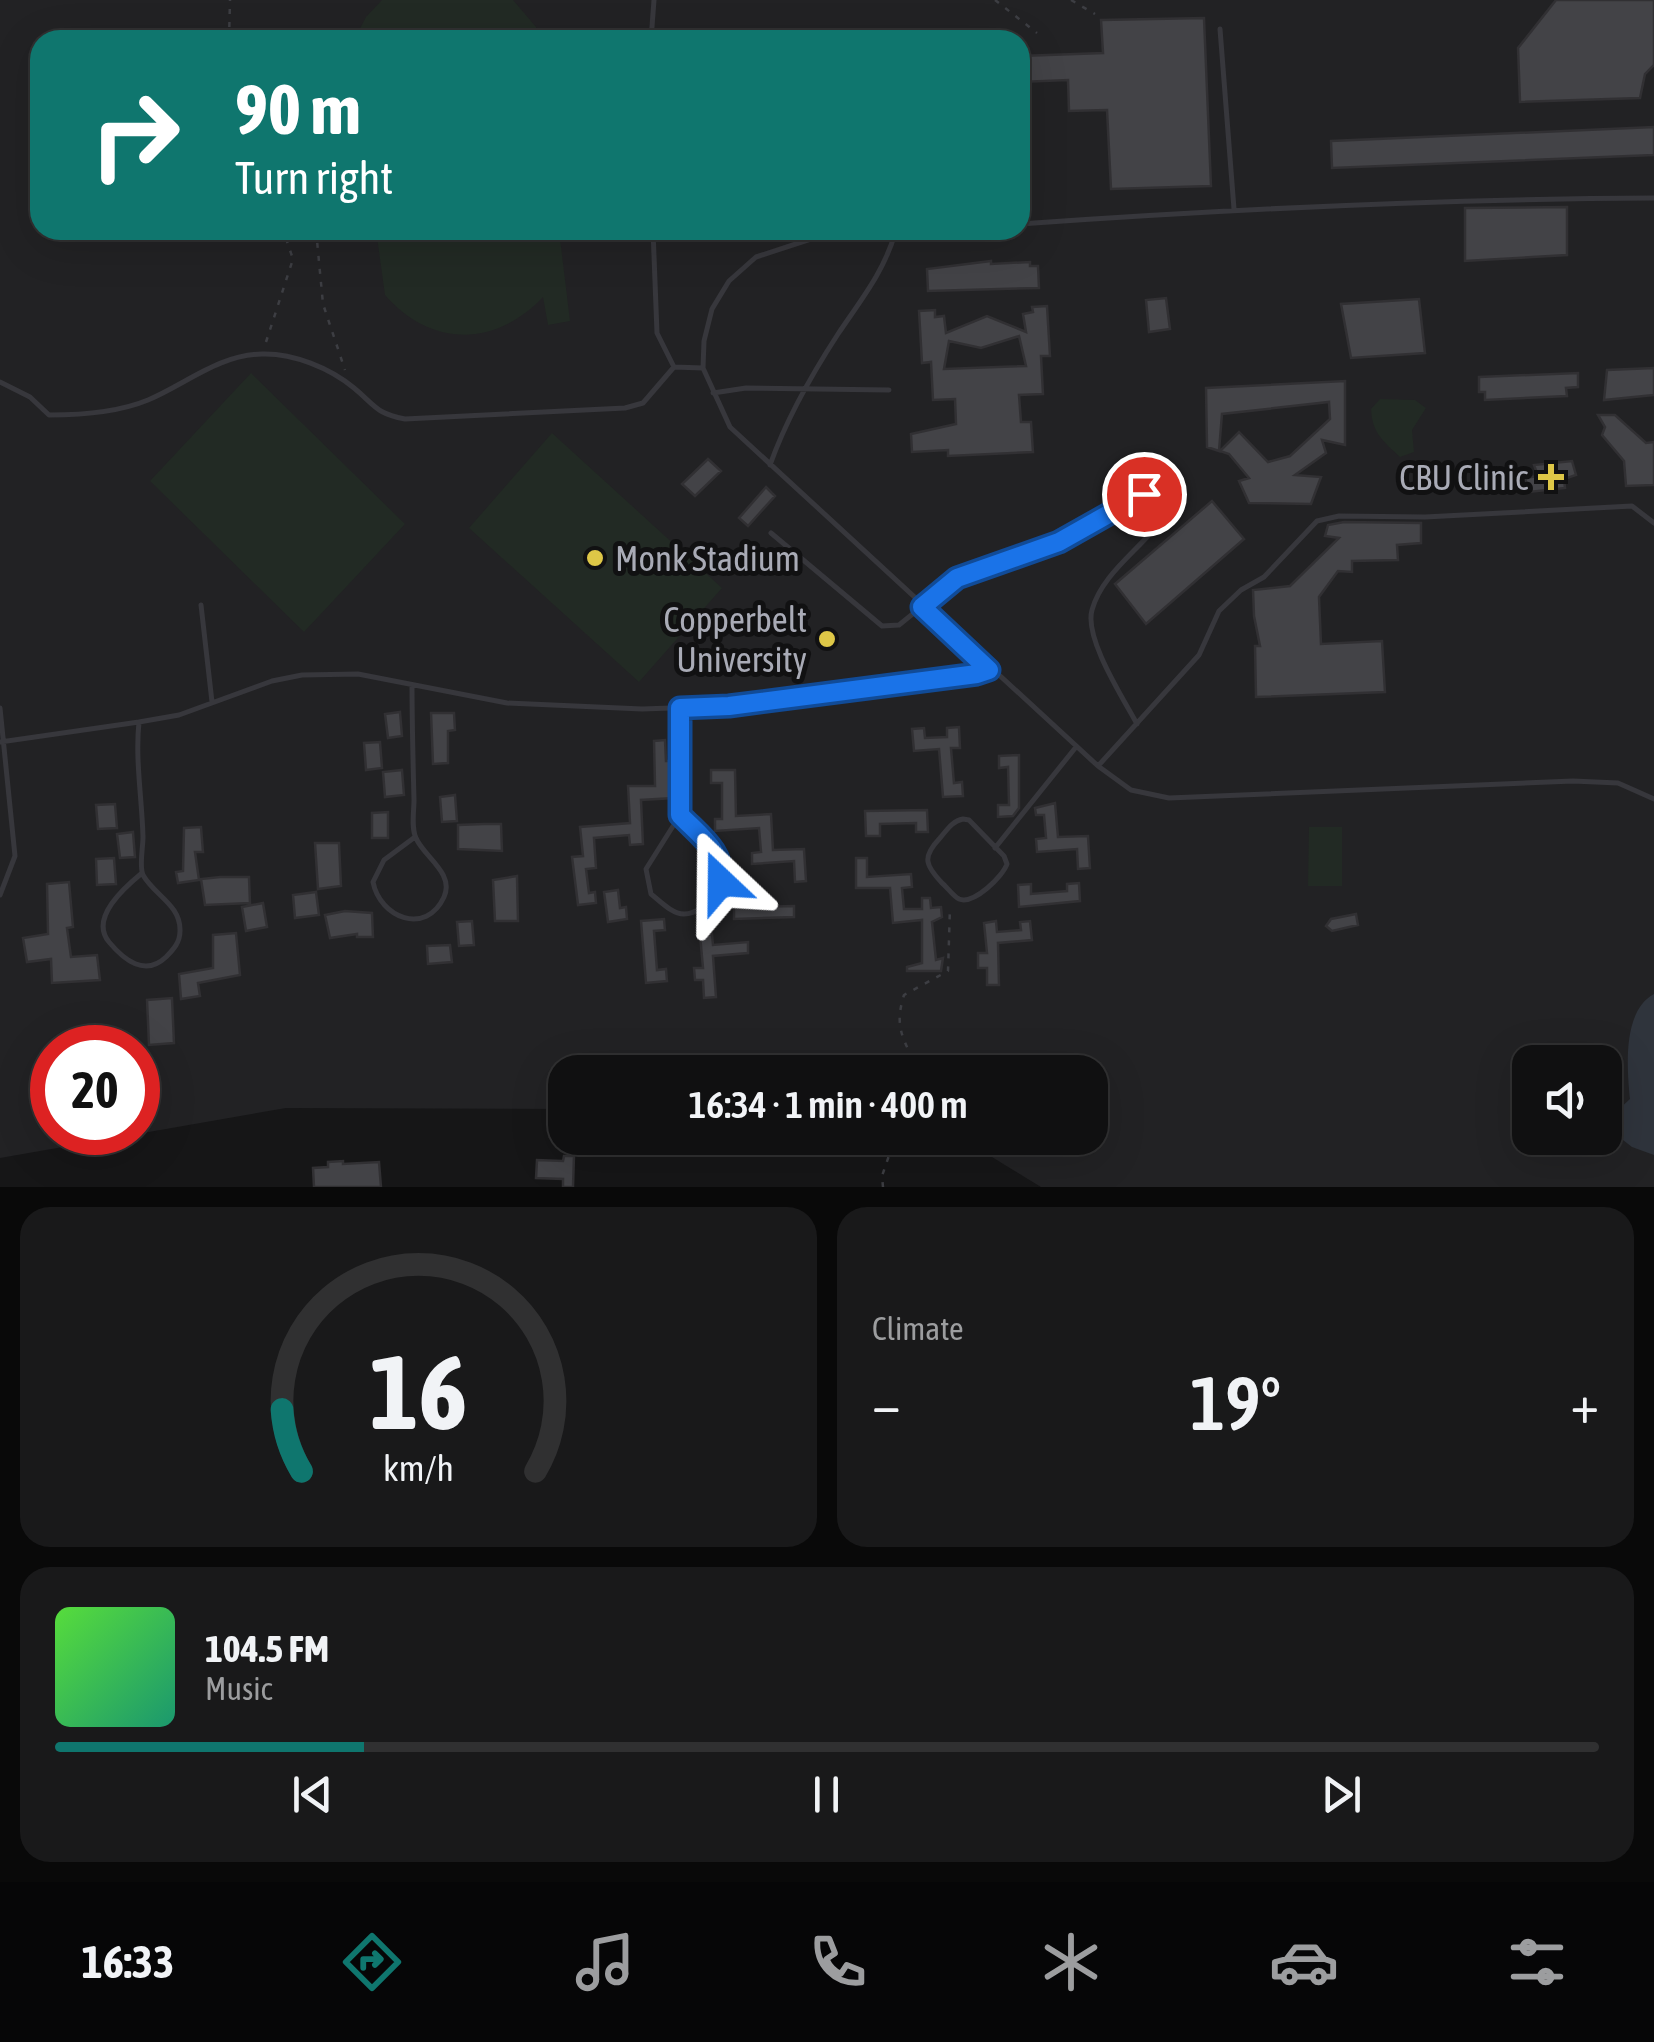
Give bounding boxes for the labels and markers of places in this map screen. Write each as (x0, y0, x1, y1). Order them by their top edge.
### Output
pin (1102, 452, 1187, 537)
place label: CBU Clinic (1399, 457, 1528, 497)
marker: CBU Clinic (1538, 464, 1564, 490)
place label: Monk Stadium (615, 538, 800, 578)
marker: Monk Stadium (584, 547, 606, 569)
place label: Copperbelt University (664, 599, 807, 679)
marker: Copperbelt University (816, 628, 838, 650)

